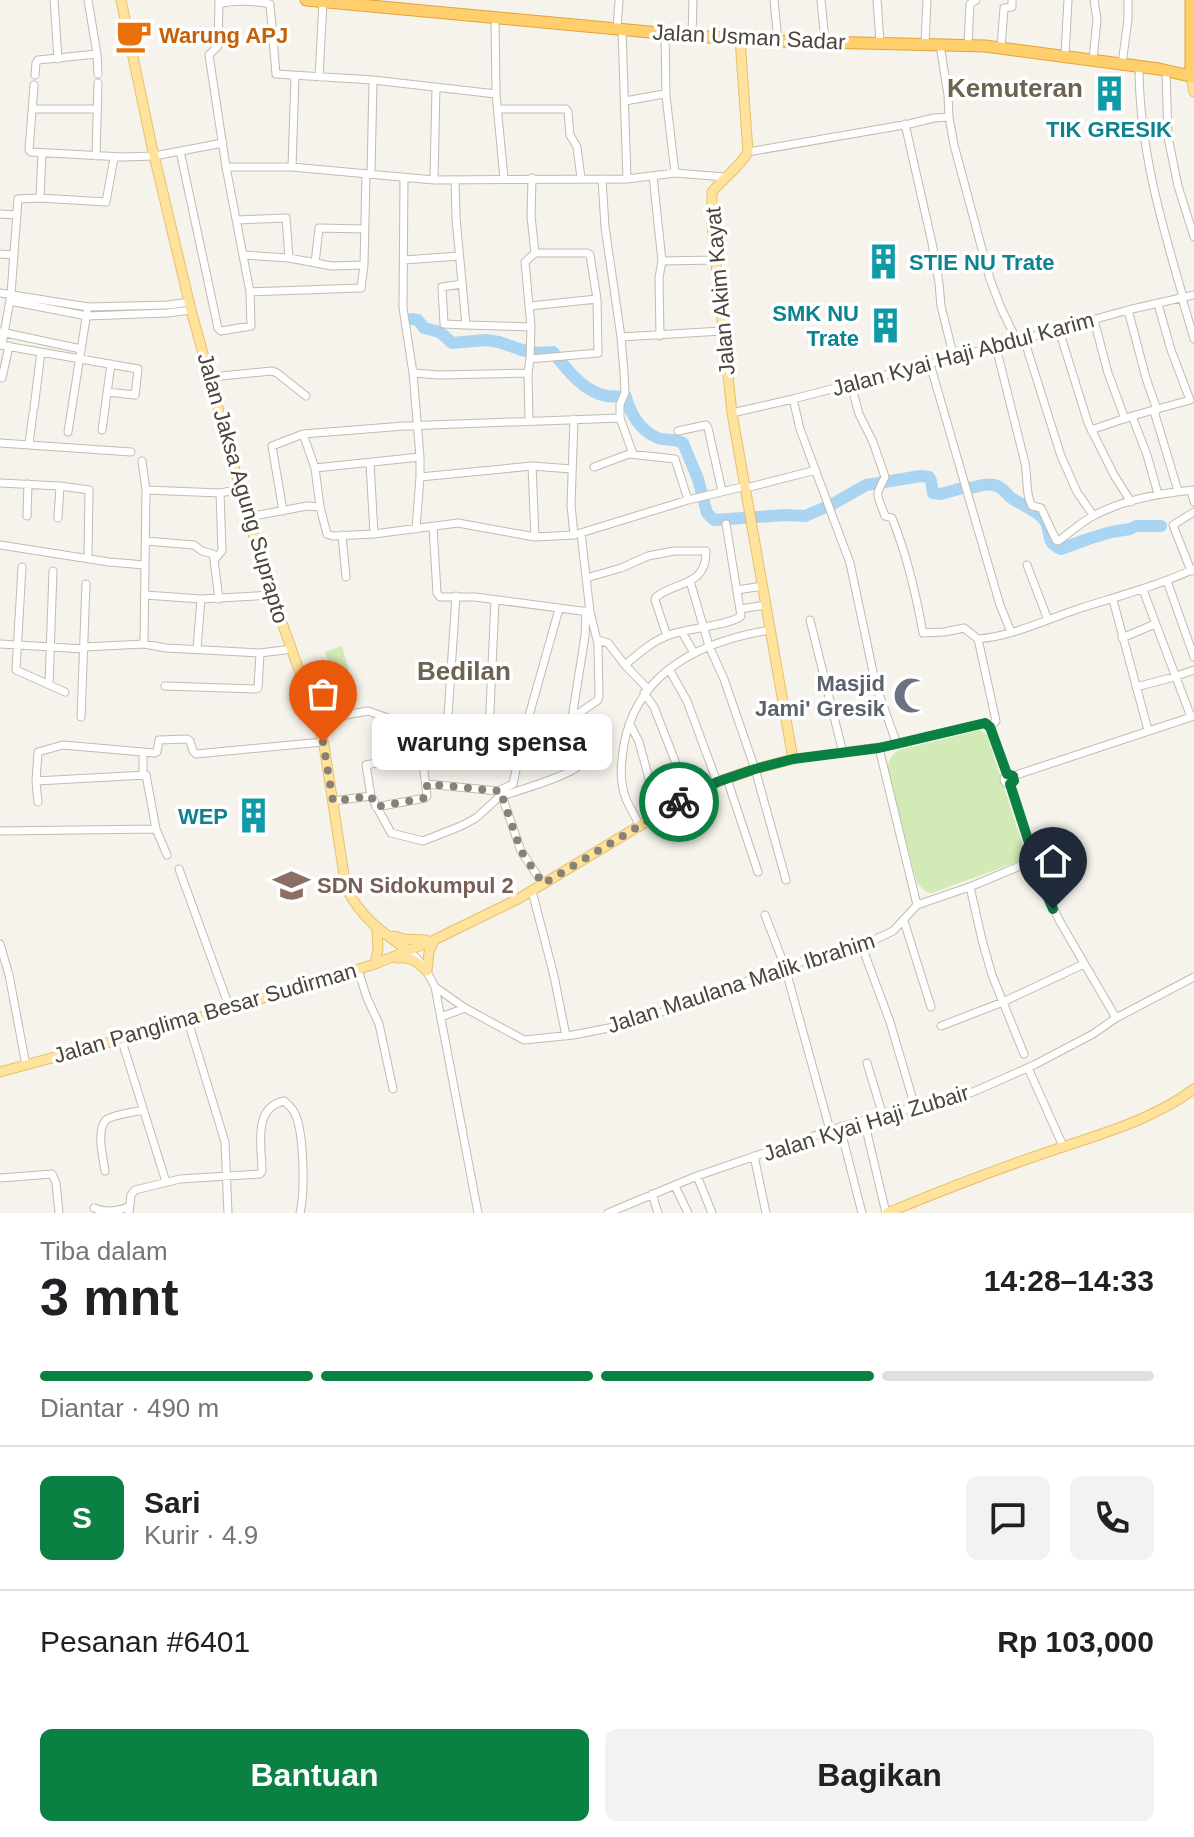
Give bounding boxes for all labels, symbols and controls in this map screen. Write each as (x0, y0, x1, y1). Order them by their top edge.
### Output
cafe icon: Warung APJ (114, 16, 152, 54)
street label: Jalan Usman Sadar (652, 19, 846, 55)
place label: Warung APJ (159, 23, 288, 48)
district label: Kemuteran (947, 73, 1083, 103)
building icon: TIK GRESIK (1090, 74, 1128, 112)
place label: TIK GRESIK (1046, 117, 1172, 142)
street label: Jalan Akim Kayat (700, 206, 740, 376)
building icon: STIE NU Trate (864, 243, 902, 281)
place label: STIE NU Trate (909, 250, 1054, 275)
place label: SMK NU Trate (772, 301, 859, 351)
street label: Jalan Kyai Haji Abdul Karim (829, 307, 1097, 401)
building icon: SMK NU Trate (866, 307, 904, 345)
street label: Jalan Jaksa Agung Suprapto (192, 350, 294, 626)
district label: Bedilan (417, 656, 511, 686)
pin (289, 660, 357, 742)
place label: Masjid Jami' Gresik (755, 671, 886, 721)
icon: bag (301, 672, 345, 716)
mosque icon: Masjid Jami' Gresik (892, 677, 930, 715)
callout: warung spensa (371, 714, 611, 770)
text: warung spensa (397, 727, 587, 757)
courier (639, 762, 719, 842)
icon: bike (657, 780, 701, 824)
building icon: WEP (235, 797, 273, 835)
place label: WEP (178, 804, 228, 829)
pin (1019, 827, 1087, 909)
icon: home (1031, 839, 1075, 883)
school or university icon: SDN Sidokumpul 2 (272, 866, 310, 904)
place label: SDN Sidokumpul 2 (317, 873, 514, 898)
street label: Jalan Maulana Malik Ibrahim (604, 928, 878, 1038)
street label: Jalan Panglima Besar Sudirman (51, 958, 359, 1068)
street label: Jalan Kyai Haji Zubair (760, 1080, 972, 1166)
text: Tiba dalam (40, 1236, 168, 1266)
text: 14:28–14:33 (984, 1264, 1154, 1297)
text: 3 mnt (40, 1268, 179, 1326)
text: Diantar · 490 m (40, 1393, 219, 1423)
button: chat (966, 1476, 1050, 1560)
button: phone (1070, 1476, 1154, 1560)
text: Sari (144, 1486, 201, 1519)
text: S (72, 1501, 92, 1534)
text: Kurir · 4.9 (144, 1520, 258, 1550)
text: Pesanan #6401 (40, 1625, 250, 1658)
text: Rp 103,000 (997, 1625, 1154, 1658)
button: Bantuan (40, 1729, 589, 1821)
button: Bagikan (605, 1729, 1154, 1821)

